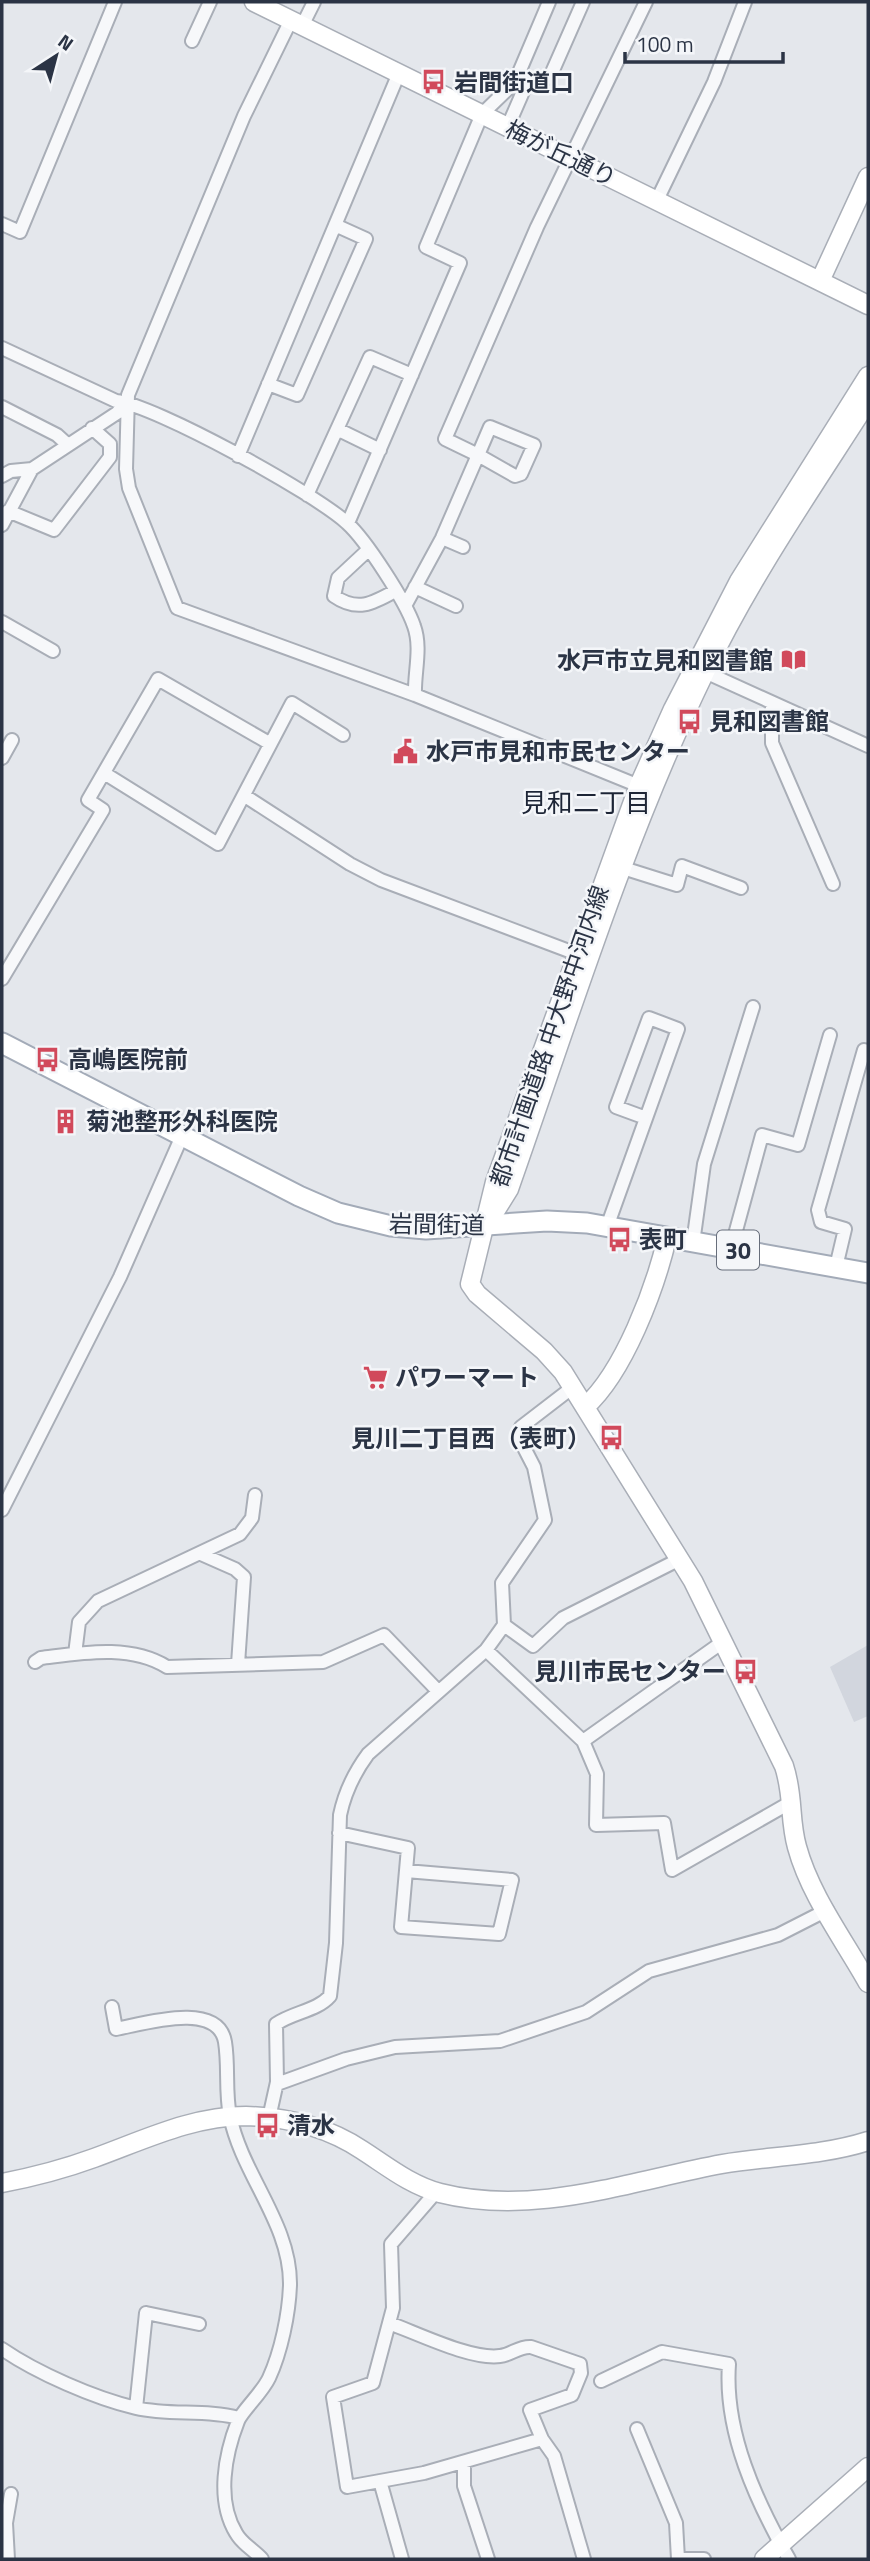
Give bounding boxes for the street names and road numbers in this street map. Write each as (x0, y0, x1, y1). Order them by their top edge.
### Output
street label: 梅が丘通り (499, 111, 623, 195)
street label: 都市計画道路 中大野中河内線 (480, 880, 618, 1192)
street label: 岩間街道 (389, 1205, 485, 1243)
road number: 30 (717, 1231, 759, 1270)

